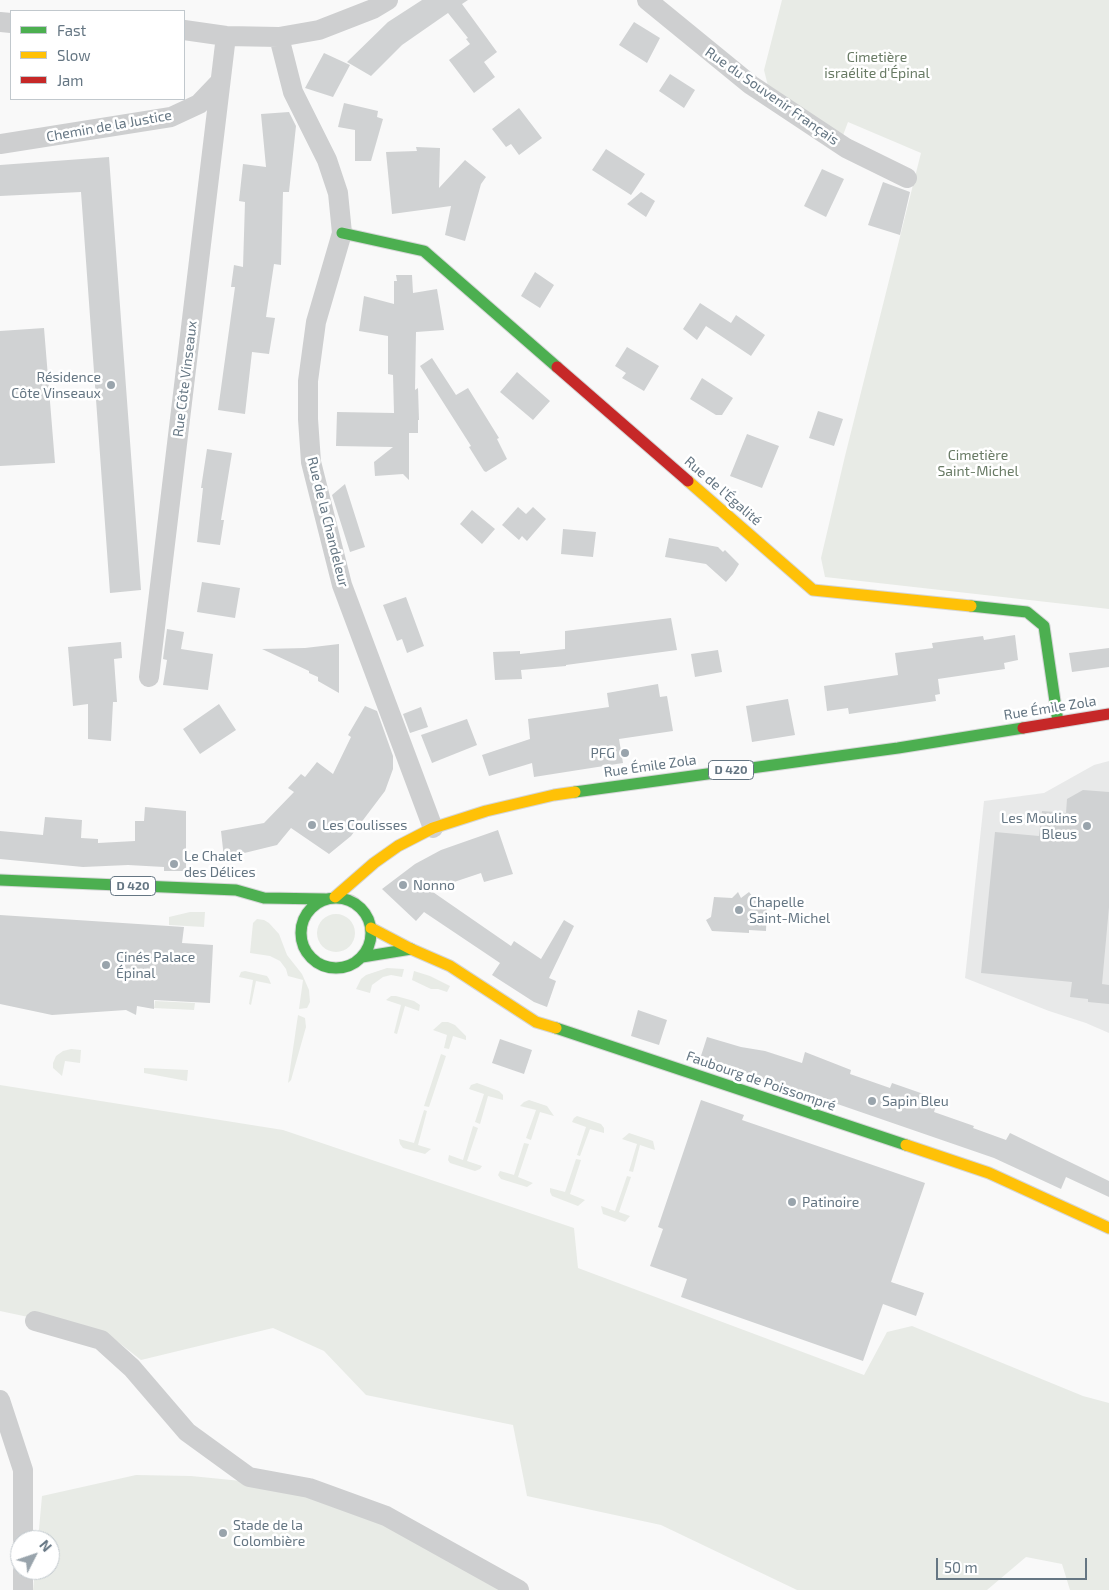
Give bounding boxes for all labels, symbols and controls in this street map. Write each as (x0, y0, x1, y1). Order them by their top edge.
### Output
legend (10, 10, 185, 100)
text: Fast (57, 21, 86, 39)
street label: Rue du Souvenir Français (702, 43, 842, 149)
text: Slow (57, 46, 91, 64)
park label: Cimetière israélite d'Épinal (824, 49, 930, 82)
text: Jam (57, 71, 83, 89)
street label: Chemin de la Justice (45, 107, 173, 145)
street label: Rue Côte Vinseaux (170, 320, 200, 438)
place label: Résidence Côte Vinseaux (11, 369, 101, 402)
marker: Résidence Côte Vinseaux (105, 379, 117, 391)
park label: Cimetière Saint-Michel (937, 447, 1019, 480)
street label: Rue de l'Égalité (681, 453, 765, 529)
street label: Rue de la Chandeleur (304, 455, 352, 589)
street label: Rue Émile Zola (1003, 692, 1097, 724)
place label: PFG (591, 745, 615, 761)
marker: PFG (619, 747, 631, 759)
street label: Rue Émile Zola (603, 751, 697, 781)
road number: D 420 (708, 760, 754, 780)
place label: Les Moulins Bleus (1001, 810, 1077, 842)
place label: Les Coulisses (322, 817, 407, 833)
marker: Les Coulisses (306, 819, 318, 831)
marker: Les Moulins Bleus (1081, 820, 1093, 832)
place label: Le Chalet des Délices (184, 848, 256, 880)
marker: Le Chalet des Délices (168, 858, 180, 870)
road number: D 420 (110, 876, 156, 896)
place label: Nonno (413, 877, 455, 893)
marker: Nonno (397, 879, 409, 891)
place label: Chapelle Saint-Michel (749, 894, 830, 926)
marker: Chapelle Saint-Michel (733, 904, 745, 916)
place label: Cinés Palace Épinal (116, 949, 195, 982)
marker: Cinés Palace Épinal (100, 959, 112, 971)
street label: Faubourg de Poissompré (684, 1047, 838, 1115)
place label: Sapin Bleu (882, 1093, 949, 1109)
marker: Sapin Bleu (866, 1095, 878, 1107)
place label: Patinoire (802, 1194, 859, 1210)
marker: Patinoire (786, 1196, 798, 1208)
place label: Stade de la Colombière (233, 1517, 305, 1550)
marker: Stade de la Colombière (217, 1527, 229, 1539)
north arrow (10, 1530, 60, 1580)
text: N (36, 1536, 56, 1555)
scale bar (939, 1548, 1090, 1580)
text: 50 m (944, 1558, 978, 1576)

